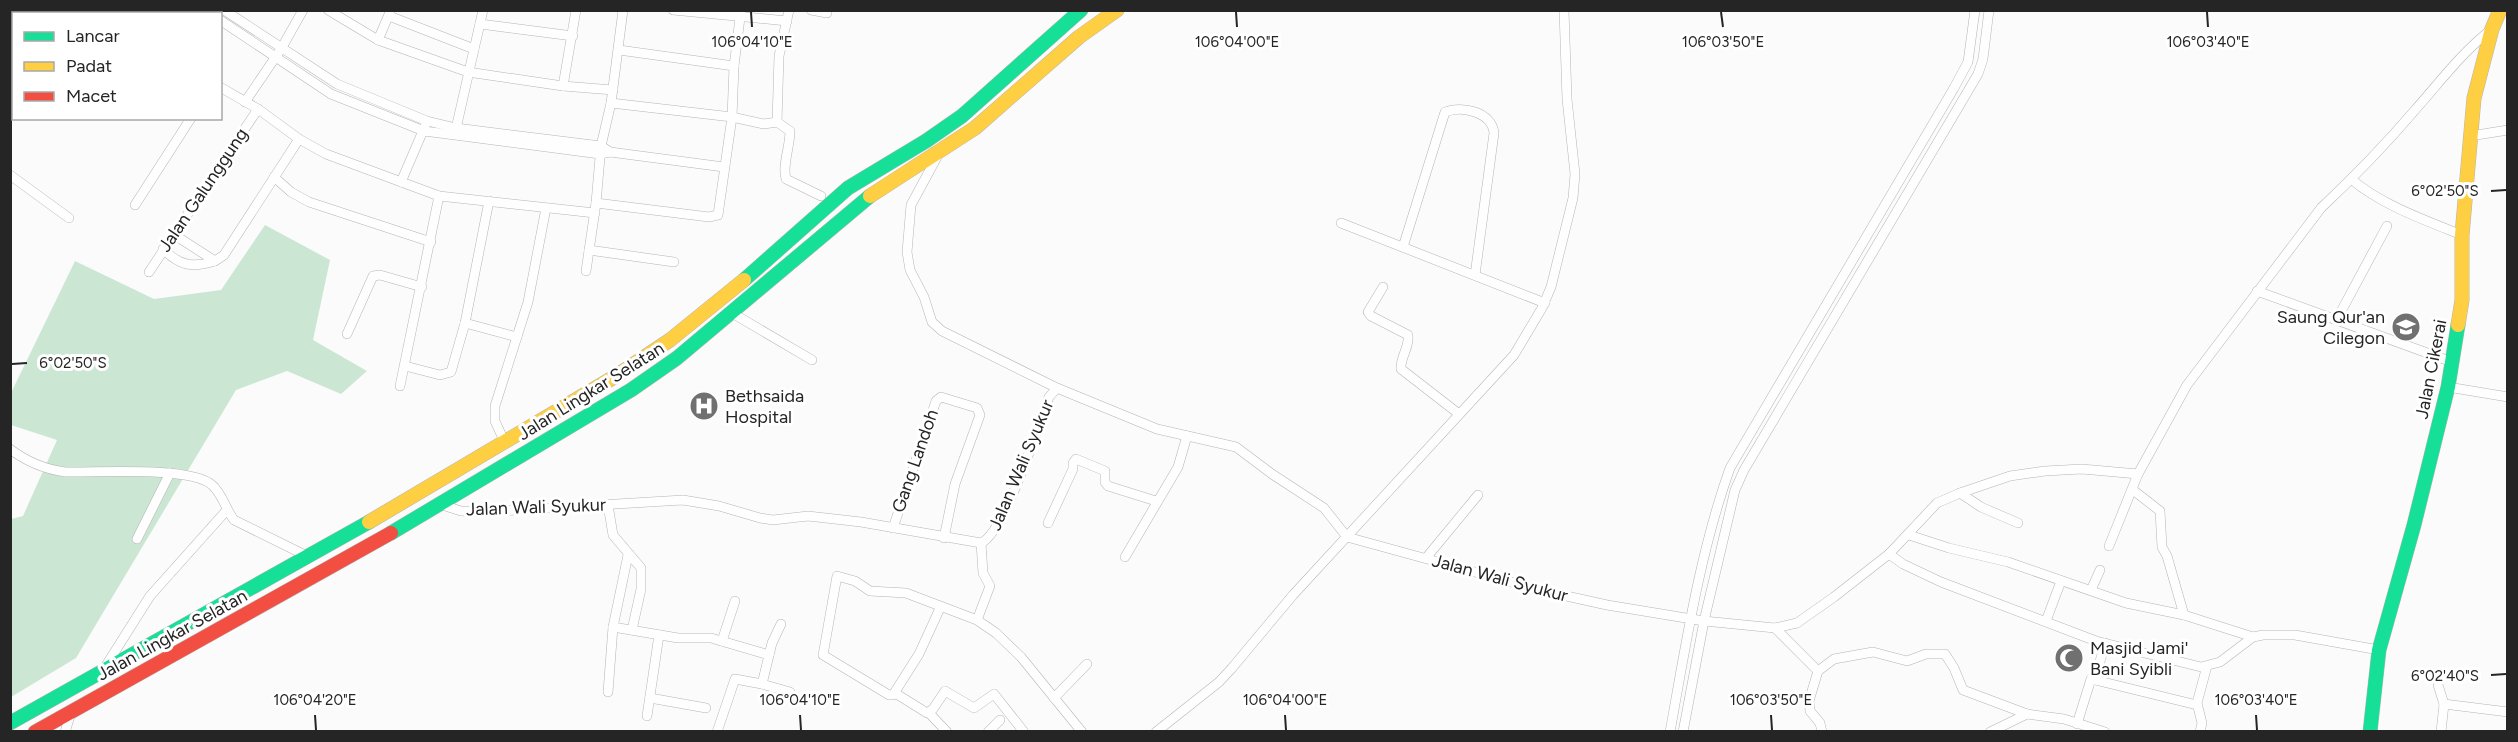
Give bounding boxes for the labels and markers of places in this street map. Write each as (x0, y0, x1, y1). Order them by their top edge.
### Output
place label: Saung Qur'an Cilegon (2277, 306, 2385, 349)
school or university icon: Saung Qur'an Cilegon (2390, 311, 2422, 343)
place label: Bethsaida Hospital (725, 385, 804, 428)
hospital icon: Bethsaida Hospital (688, 390, 720, 422)
place label: Masjid Jami' Bani Syibli (2090, 637, 2188, 680)
mosque icon: Masjid Jami' Bani Syibli (2053, 642, 2085, 674)

